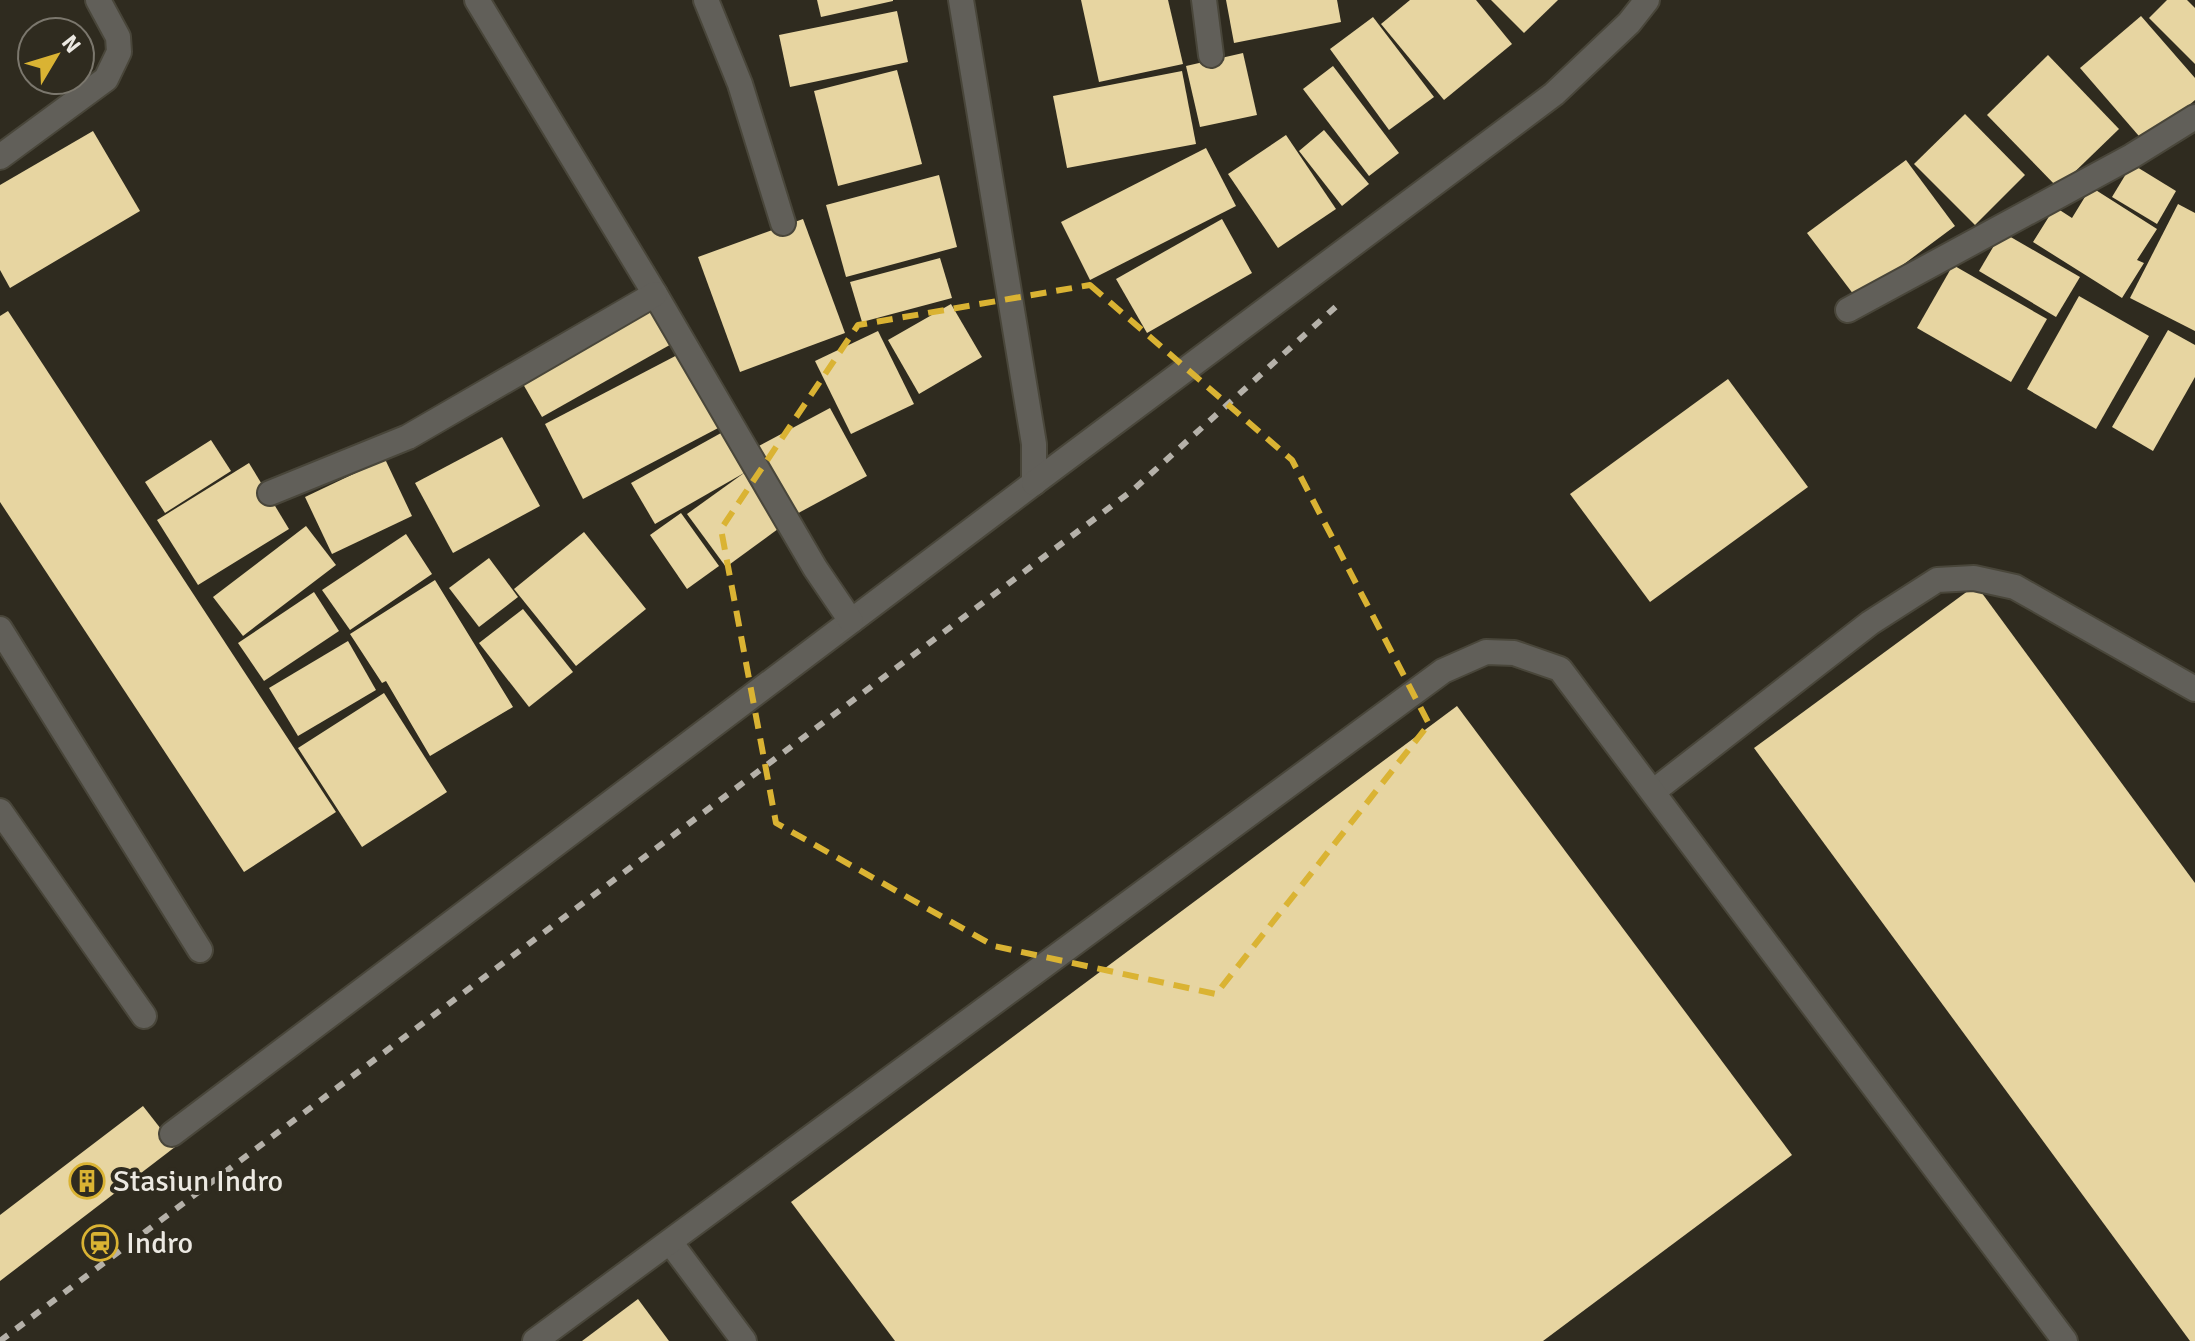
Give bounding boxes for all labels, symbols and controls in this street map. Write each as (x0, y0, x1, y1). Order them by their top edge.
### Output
north arrow (16, 16, 96, 96)
text: N (56, 30, 87, 58)
building icon: Stasiun Indro (68, 1162, 106, 1200)
place label: Stasiun Indro (113, 1163, 283, 1200)
station icon: Indro (81, 1224, 119, 1262)
place label: Indro (126, 1225, 193, 1262)

